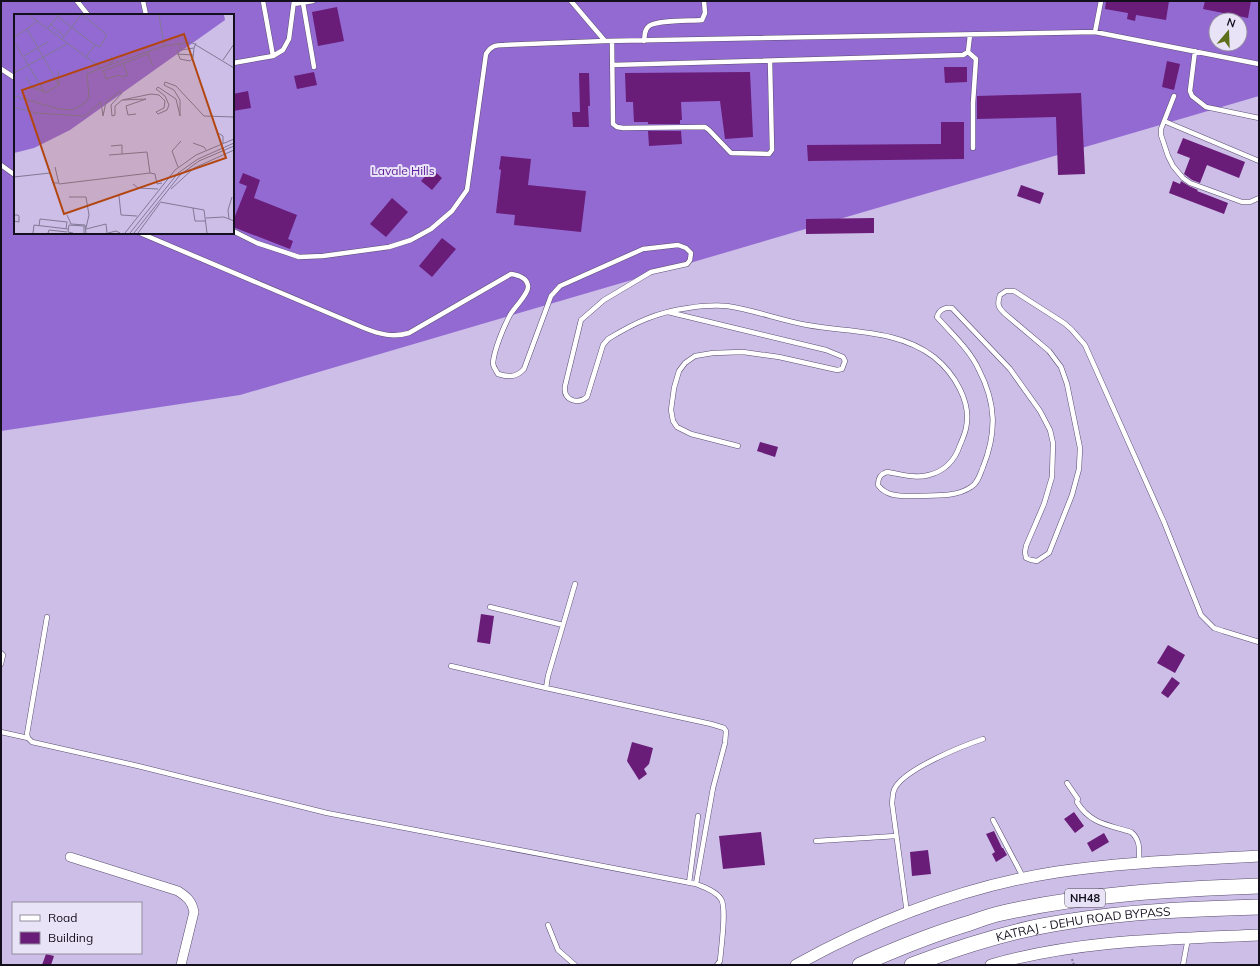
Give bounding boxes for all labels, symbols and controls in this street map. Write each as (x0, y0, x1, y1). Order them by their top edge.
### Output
north arrow (1208, 12, 1248, 52)
inset map (14, 14, 234, 234)
text: N (1225, 15, 1237, 31)
park label: Lavale Hills (371, 163, 435, 178)
road number: NH48 (1065, 889, 1105, 907)
legend (12, 902, 142, 954)
street label: KATRAJ - DEHU ROAD BYPASS (994, 903, 1171, 944)
text: Road (48, 910, 77, 925)
text: Building (48, 930, 93, 945)

